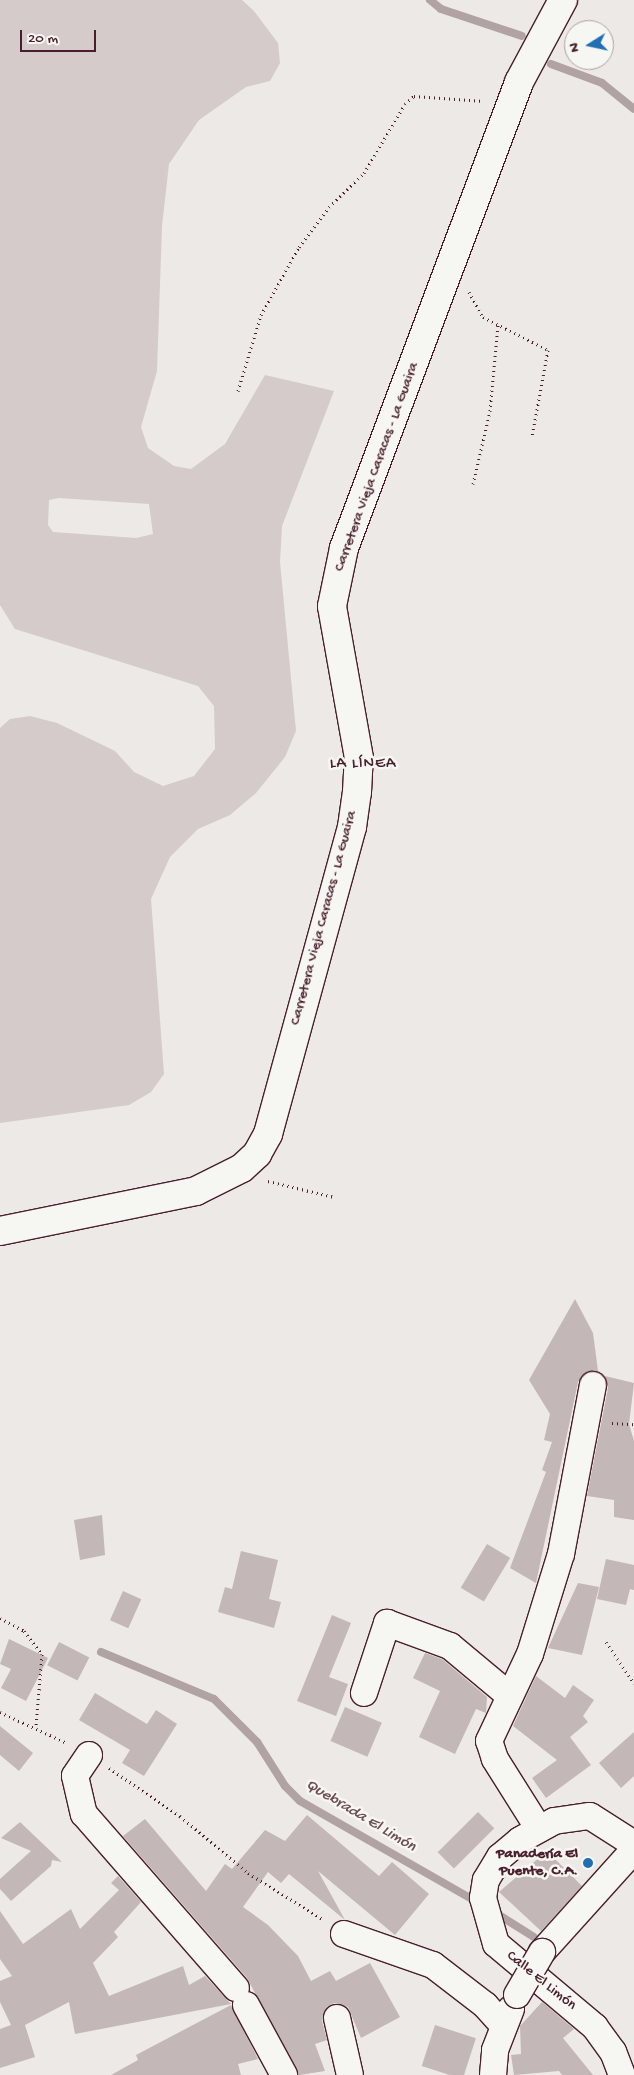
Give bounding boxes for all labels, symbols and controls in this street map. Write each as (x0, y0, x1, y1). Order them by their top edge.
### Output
scale bar (22, 20, 99, 52)
north arrow (564, 20, 614, 70)
text: 20 m (28, 30, 58, 48)
text: N (566, 42, 584, 54)
street label: Carretera Vieja Caracas - La Guaira (331, 360, 423, 574)
district label: LA LÍNEA (329, 755, 397, 775)
street label: Carretera Vieja Caracas - La Guaira (287, 809, 361, 1027)
water label: Quebrada El Limón (301, 1776, 419, 1858)
place label: Panadería El Puente, C.A. (496, 1845, 578, 1880)
marker: Panadería El Puente, C.A. (582, 1857, 594, 1869)
street label: Calle El Limón (502, 1947, 580, 2015)

